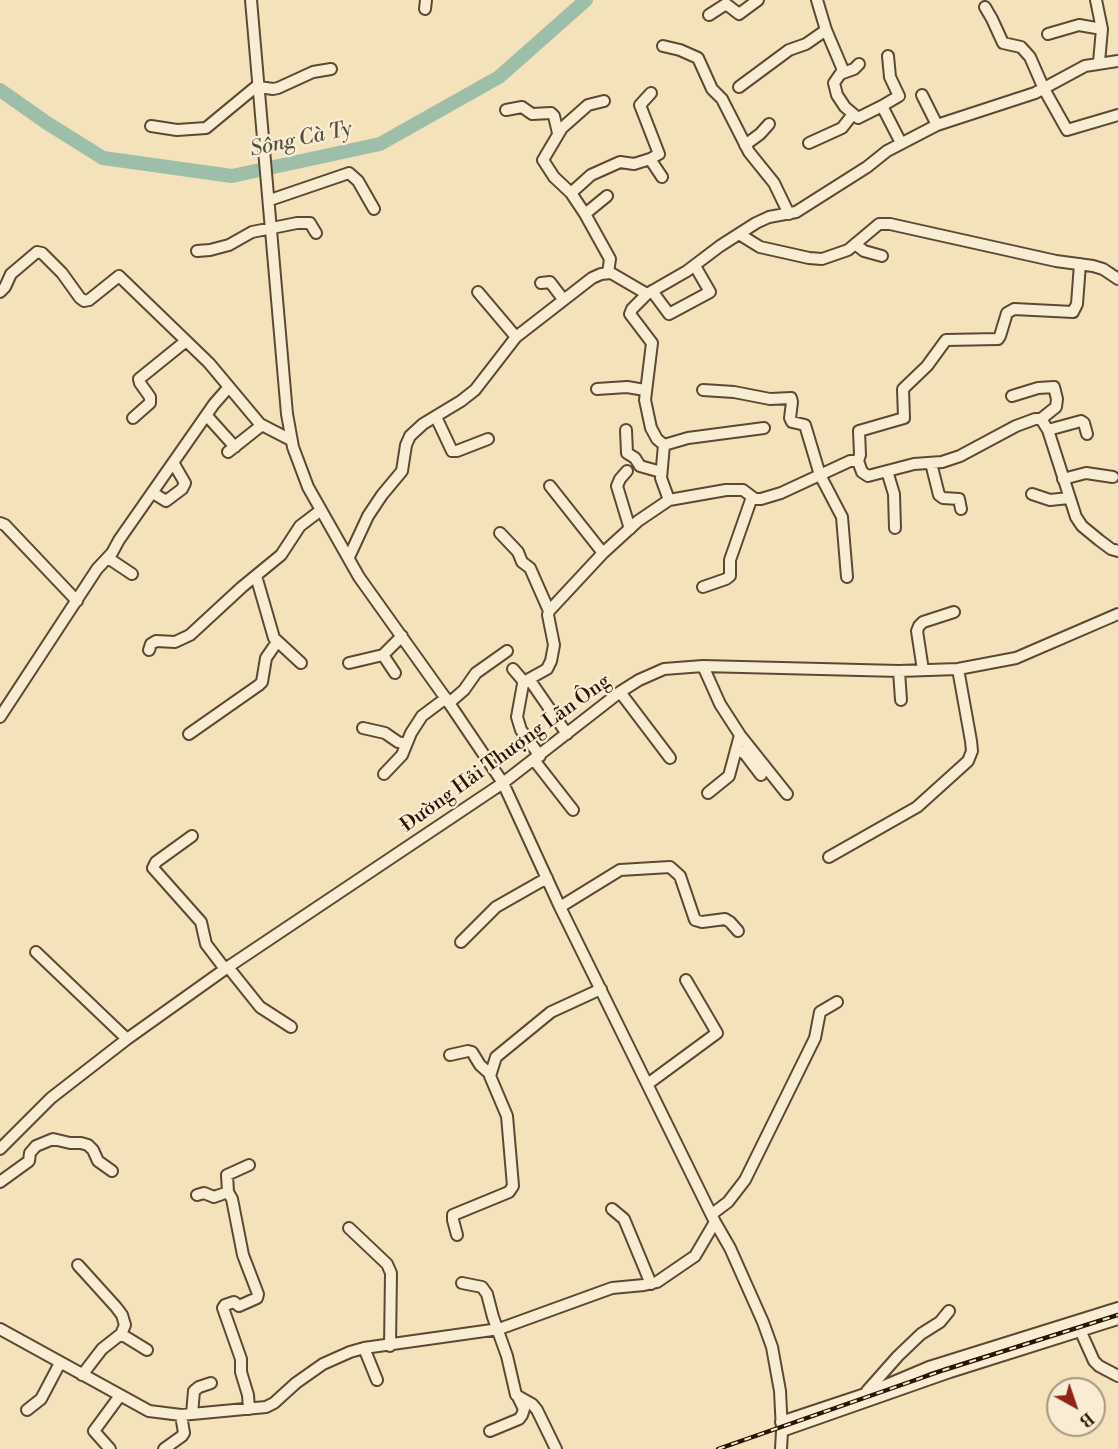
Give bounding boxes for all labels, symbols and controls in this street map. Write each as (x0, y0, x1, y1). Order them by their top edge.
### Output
water label: Sông Cà Ty (248, 117, 354, 163)
street label: Đường Hải Thượng Lãn Ông (396, 670, 616, 838)
north arrow (1046, 1377, 1106, 1437)
text: B (1075, 1408, 1097, 1431)

